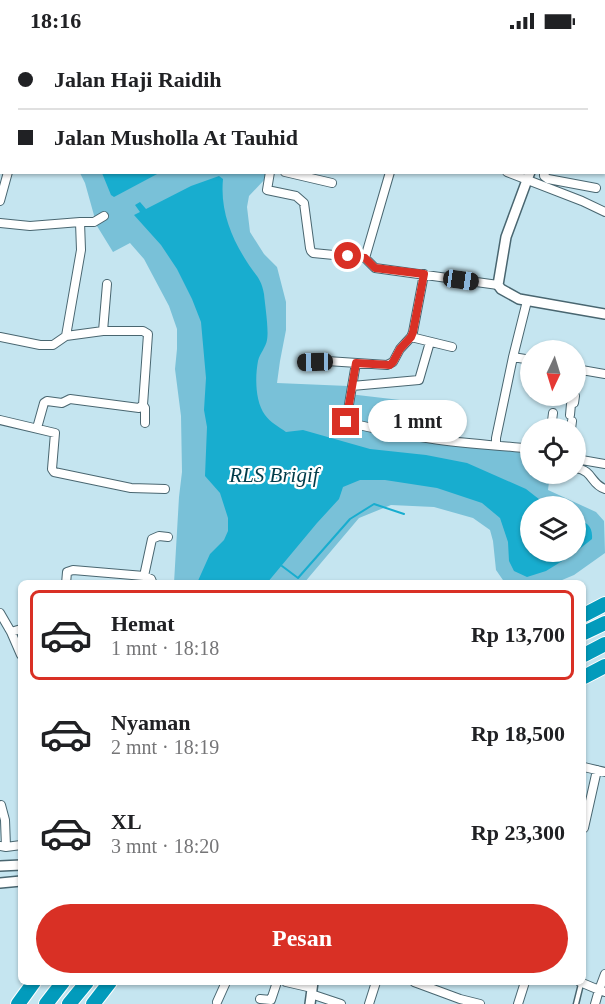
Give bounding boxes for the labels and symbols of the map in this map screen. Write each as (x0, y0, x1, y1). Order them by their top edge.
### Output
route start (334, 242, 361, 269)
car (442, 269, 480, 291)
north arrow (520, 340, 586, 406)
car (297, 353, 333, 371)
callout: 1 mnt (367, 401, 466, 443)
route end (332, 408, 359, 435)
park label: RLS Brigif (228, 463, 322, 487)

